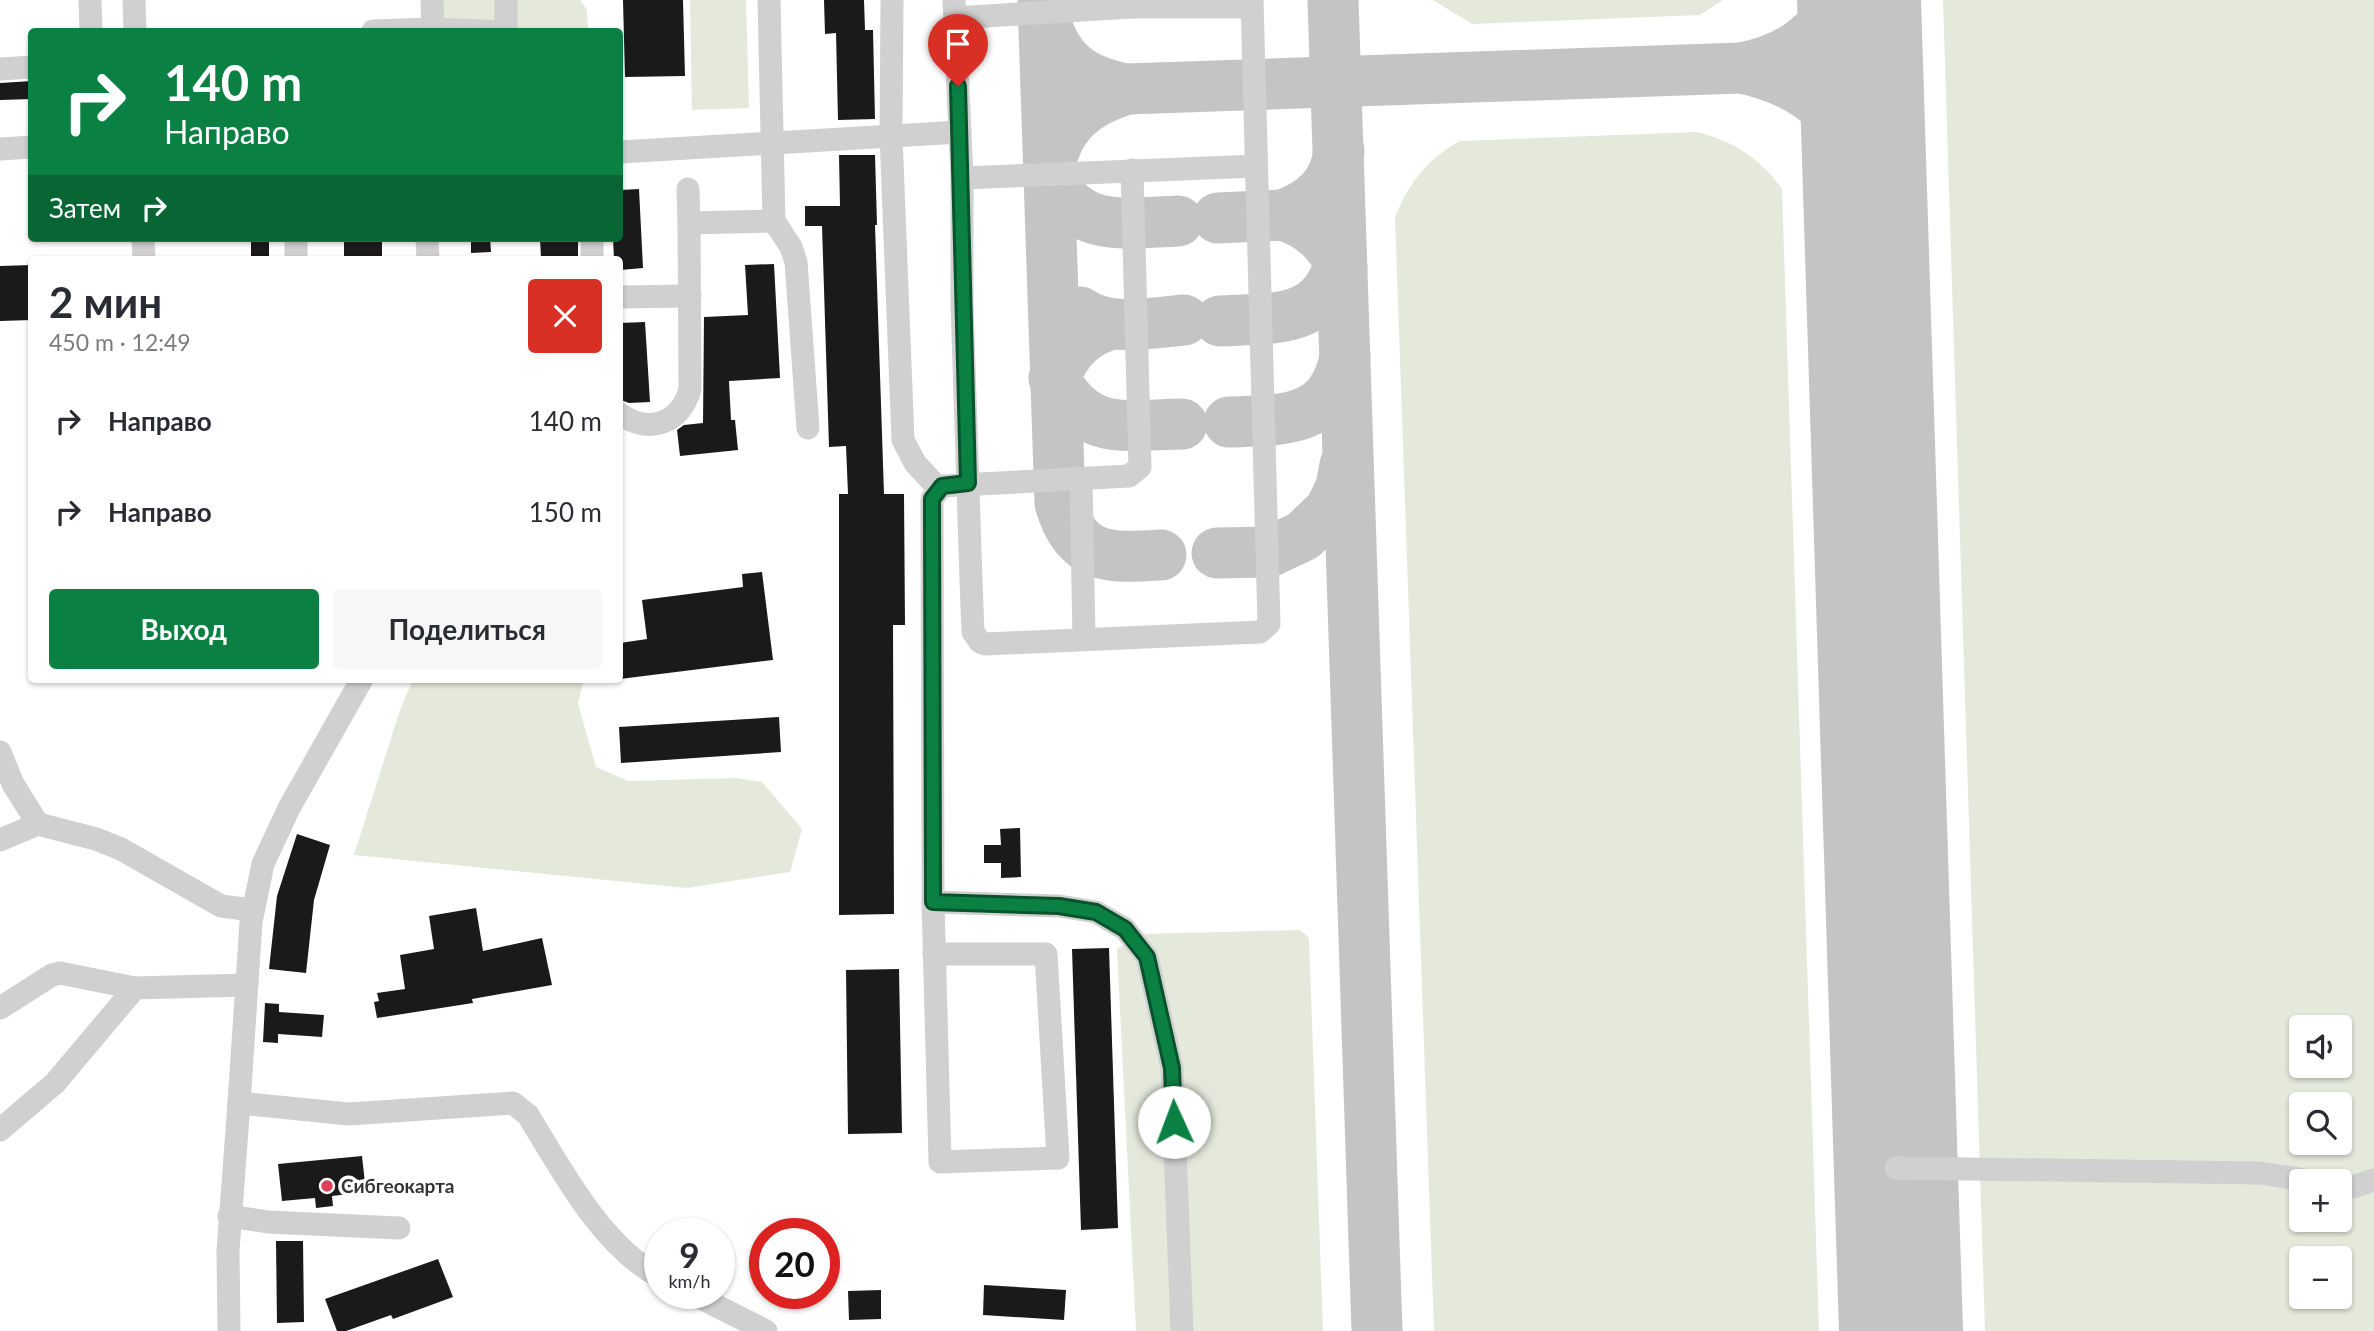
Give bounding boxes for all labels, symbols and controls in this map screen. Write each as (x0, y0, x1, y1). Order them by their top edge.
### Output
pin (928, 14, 988, 86)
icon: arrive (939, 25, 977, 63)
text: 140 m (164, 53, 302, 111)
icon: right (49, 56, 140, 147)
text: Направо (164, 112, 290, 151)
icon: right (135, 189, 173, 227)
text: Затем (49, 192, 121, 224)
text: 2 мин (49, 277, 162, 327)
button: close (528, 279, 602, 353)
text: 450 m · 12:49 (49, 328, 191, 356)
icon: right (49, 402, 87, 440)
text: Направо (108, 405, 212, 437)
text: 140 m (529, 405, 602, 437)
icon: right (49, 493, 87, 531)
text: Направо (108, 496, 212, 528)
text: 150 m (529, 496, 602, 528)
button: Выход (49, 589, 319, 669)
button: Поделиться (333, 589, 602, 669)
map controls (2289, 1015, 2352, 1309)
button: sound (2289, 1015, 2352, 1078)
position arrow (1137, 1085, 1211, 1159)
button: search (2289, 1092, 2352, 1155)
button: + (2289, 1169, 2352, 1232)
place label: Сибгеокарта (341, 1174, 455, 1197)
marker: Сибгеокарта (319, 1178, 335, 1194)
speed limit sign: 20 (749, 1218, 840, 1309)
text: 9 (679, 1233, 700, 1275)
button: − (2289, 1246, 2352, 1309)
text: km/h (668, 1270, 711, 1292)

